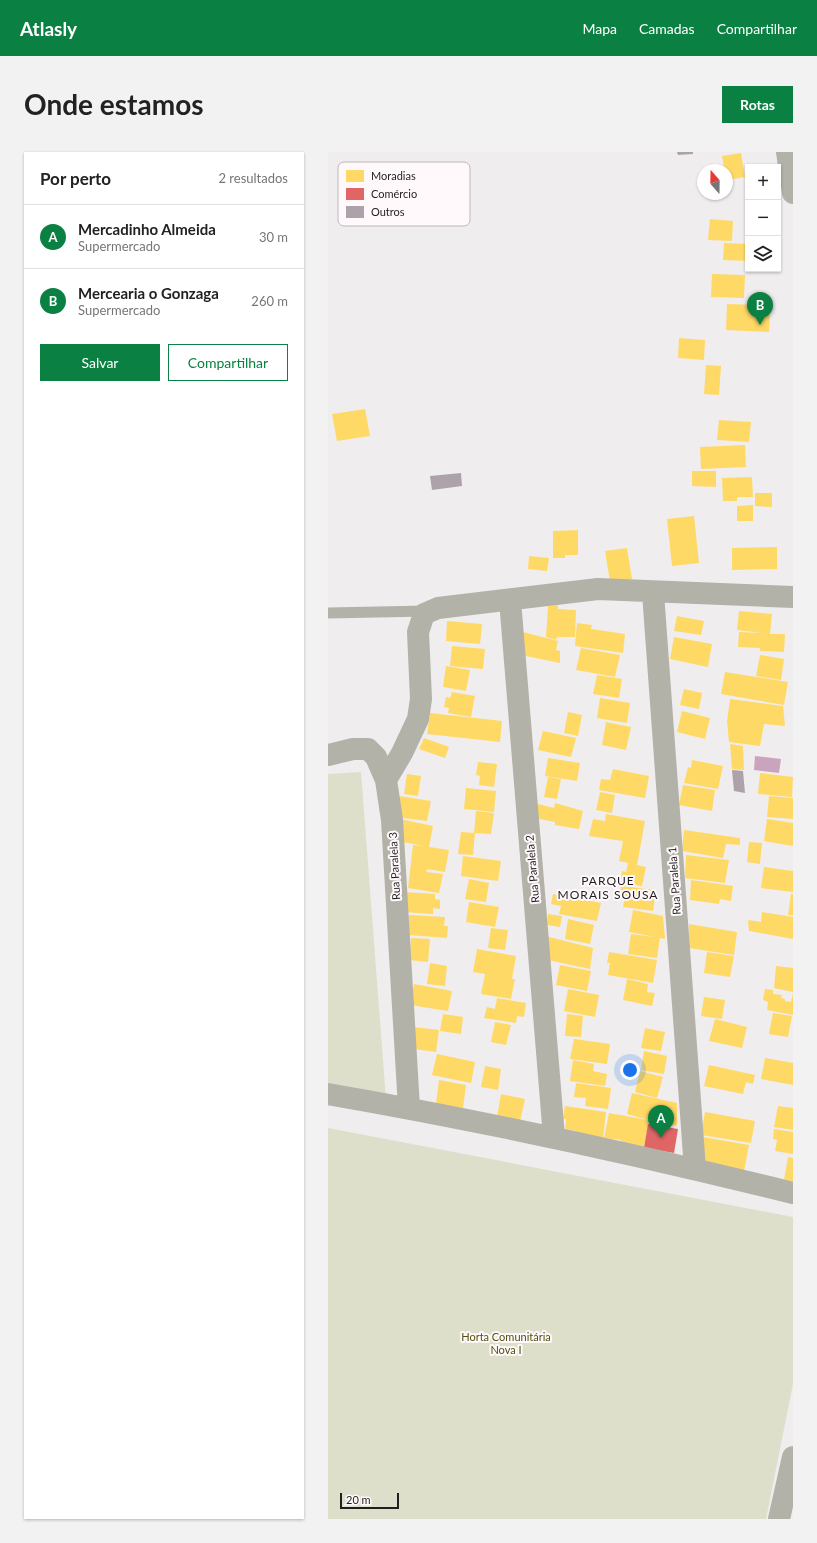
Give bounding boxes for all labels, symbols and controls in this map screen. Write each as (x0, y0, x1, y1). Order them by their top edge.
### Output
text: Atlasly (20, 17, 77, 40)
text: Mapa (582, 20, 617, 37)
text: Camadas (639, 20, 695, 37)
text: Compartilhar (717, 20, 797, 37)
button: Rotas (722, 86, 793, 123)
text: Onde estamos (24, 87, 204, 121)
legend (338, 162, 470, 226)
north arrow (697, 164, 733, 200)
map controls (745, 164, 781, 272)
button: + (745, 164, 781, 200)
text: Por perto (40, 168, 111, 189)
text: Moradias (371, 169, 416, 182)
text: 2 resultados (218, 170, 288, 186)
text: Comércio (371, 187, 417, 200)
button: − (745, 200, 781, 236)
text: Outros (371, 205, 405, 218)
text: Mercadinho Almeida (78, 220, 216, 238)
text: A (48, 229, 58, 245)
text: 30 m (259, 229, 288, 245)
button: layers (745, 236, 781, 272)
text: Supermercado (78, 238, 160, 254)
text: Mercearia o Gonzaga (78, 284, 219, 302)
pin: B (747, 292, 773, 325)
text: B (49, 293, 57, 309)
text: 260 m (251, 293, 288, 309)
text: Supermercado (78, 302, 160, 318)
button: Salvar (40, 344, 160, 381)
button: Compartilhar (168, 344, 288, 381)
street label: Rua Paralela 3 (386, 832, 402, 900)
street label: Rua Paralela 2 (523, 835, 541, 903)
street label: Rua Paralela 1 (665, 847, 683, 915)
district label: PARQUE MORAIS SOUSA (558, 873, 658, 902)
your location (620, 1060, 640, 1080)
pin: A (648, 1105, 674, 1138)
park label: Horta Comunitária Nova I (461, 1330, 551, 1356)
scale bar (340, 1491, 399, 1510)
text: 20 m (346, 1493, 371, 1506)

